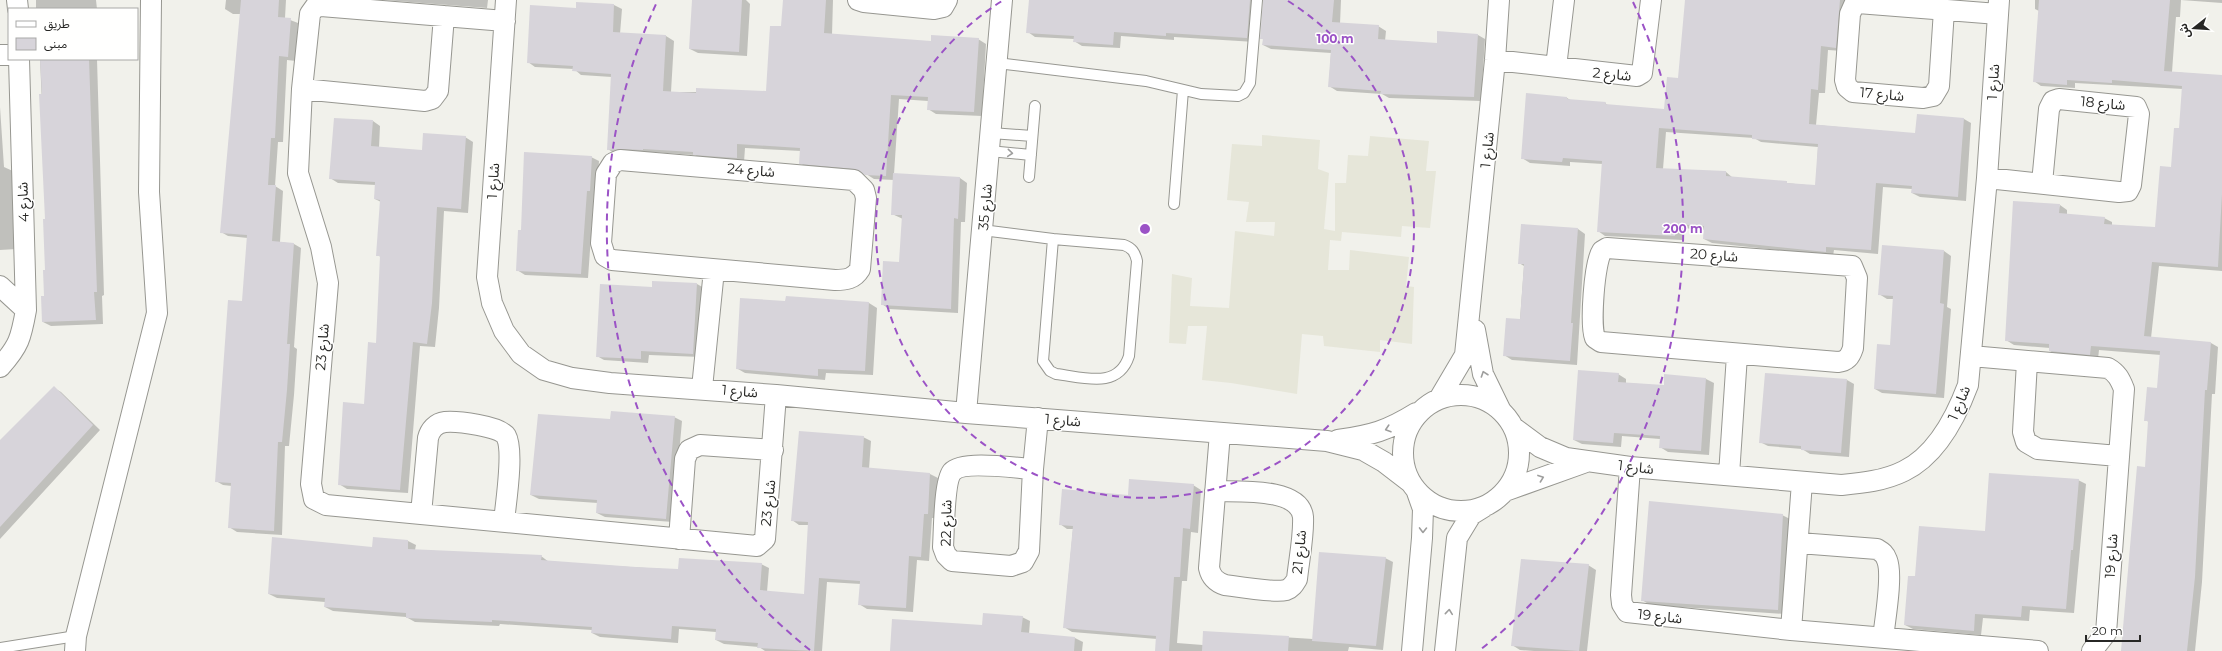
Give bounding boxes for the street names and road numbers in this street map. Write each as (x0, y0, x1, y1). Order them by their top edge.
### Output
street label: شارع 2 (1592, 63, 1632, 87)
street label: شارع 1 (1983, 63, 2005, 101)
street label: شارع 17 (1859, 83, 1905, 107)
street label: شارع 18 (2080, 92, 2126, 116)
street label: شارع 1 (1476, 131, 1500, 169)
street label: شارع 24 (726, 159, 776, 183)
street label: شارع 1 (483, 162, 505, 200)
street label: شارع 4 (13, 182, 35, 222)
street label: شارع 35 (974, 183, 998, 231)
street label: شارع 20 (1689, 244, 1739, 268)
street label: شارع 23 (311, 323, 335, 371)
street label: شارع 1 (721, 380, 759, 404)
street label: شارع 1 (1944, 383, 1976, 424)
street label: شارع 1 (1044, 409, 1082, 433)
street label: شارع 1 (1617, 456, 1655, 480)
street label: شارع 23 (757, 479, 781, 527)
street label: شارع 22 (937, 499, 957, 547)
street label: شارع 21 (1288, 529, 1312, 575)
street label: شارع 19 (2100, 533, 2124, 579)
street label: شارع 19 (1637, 605, 1683, 629)

